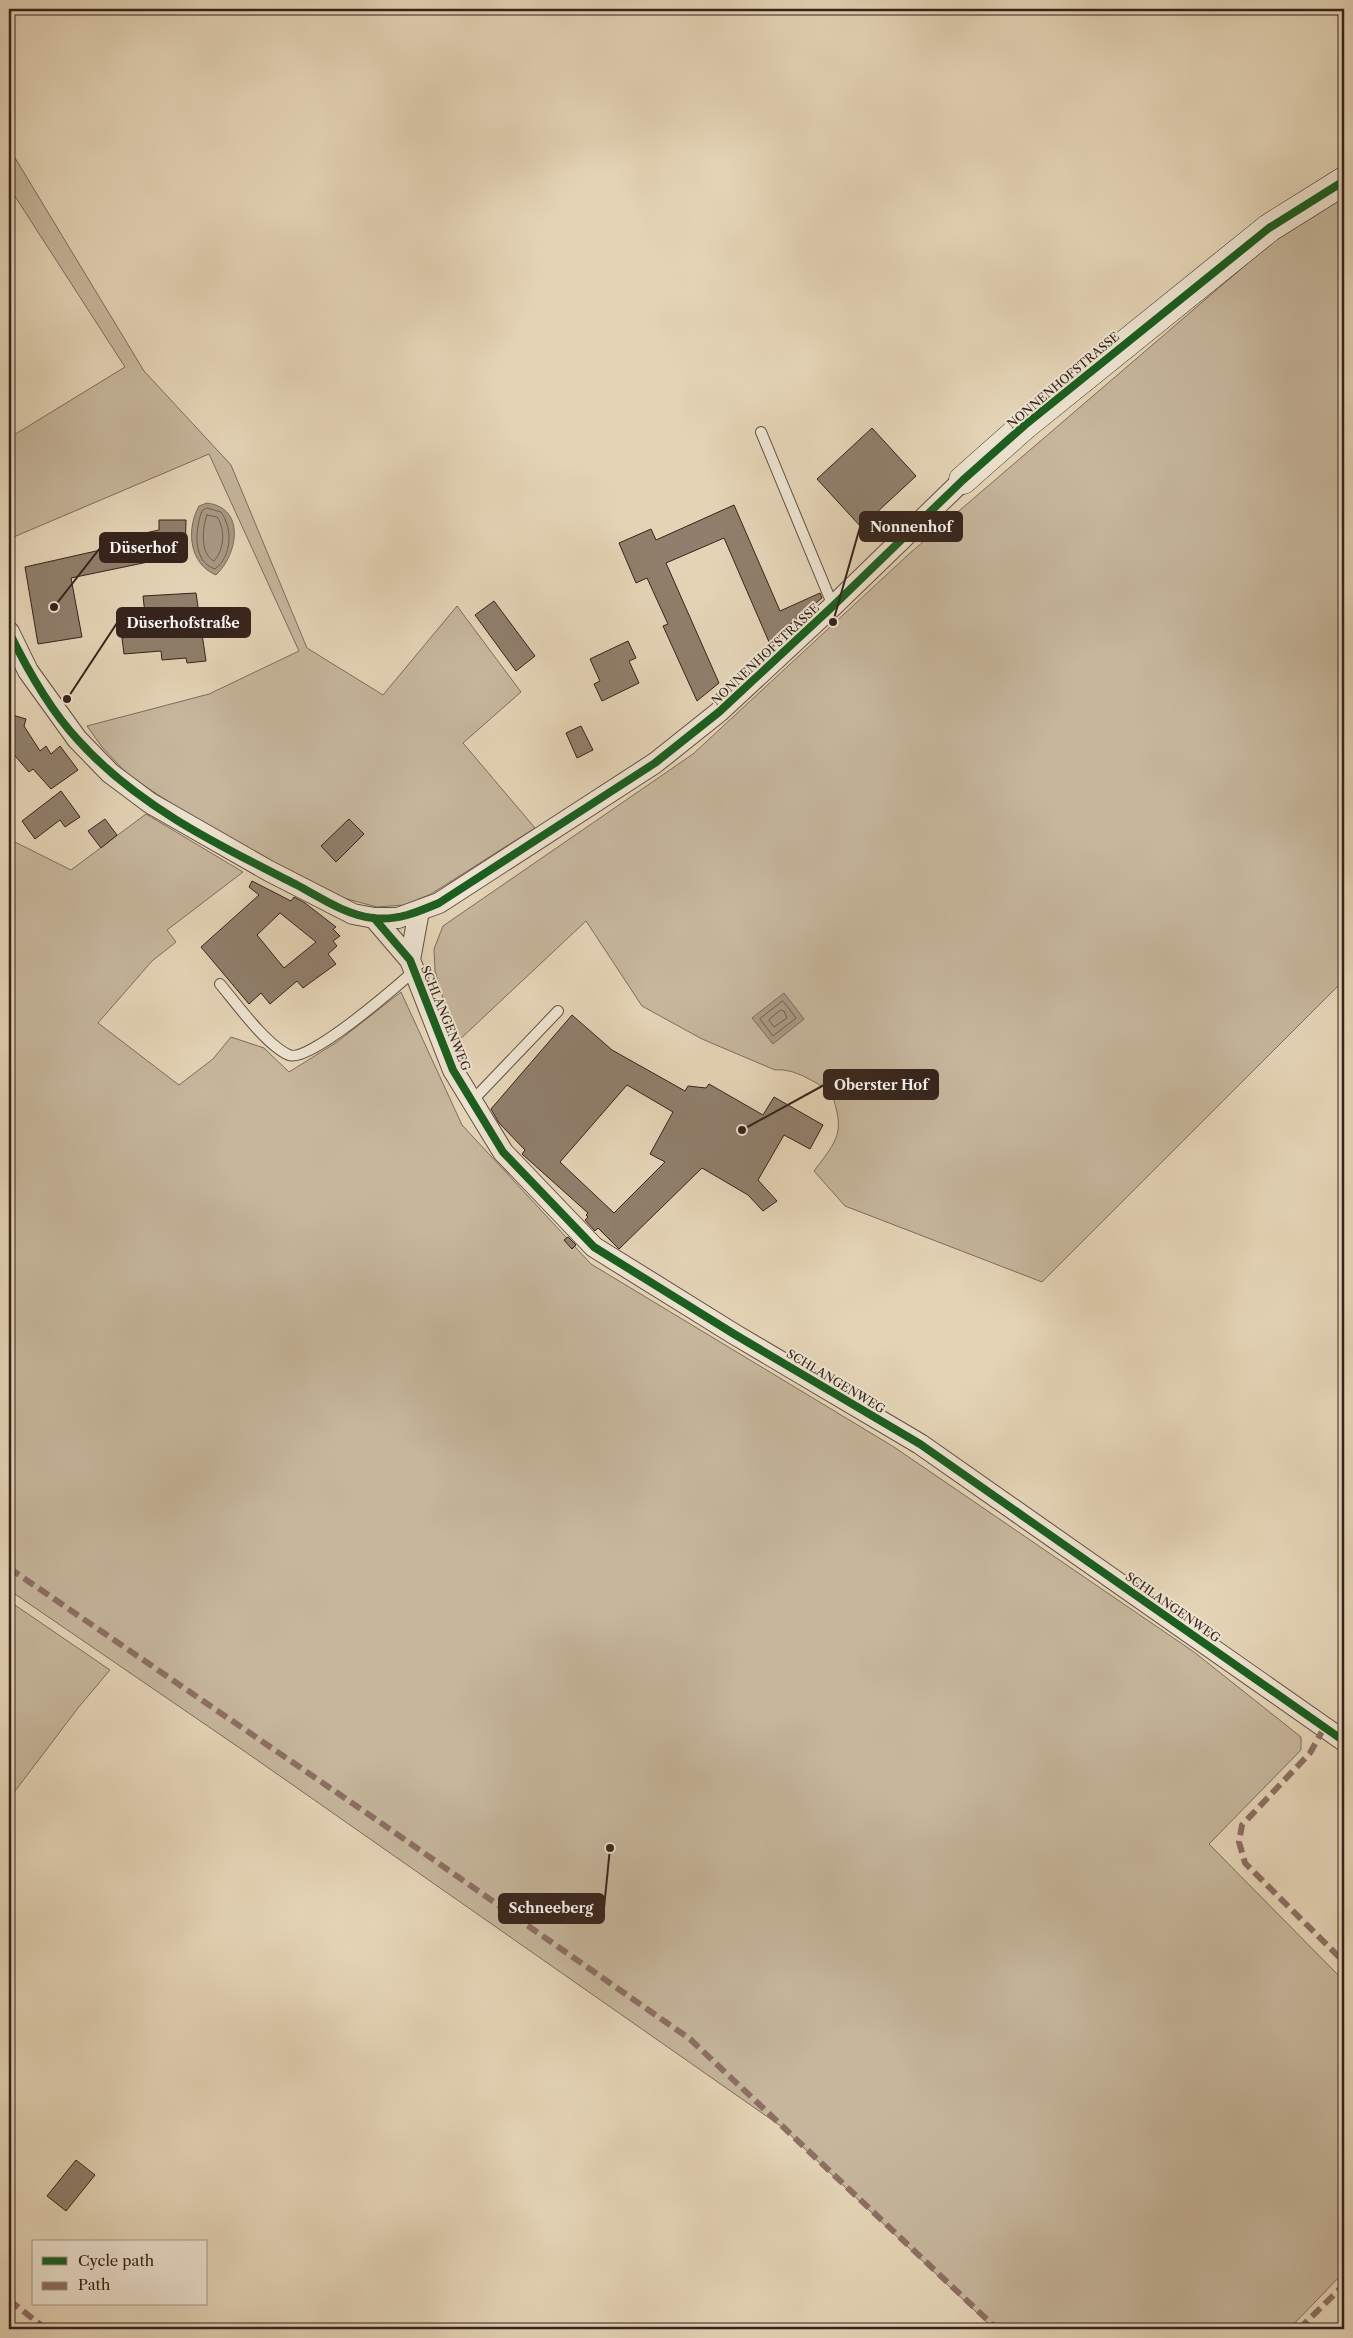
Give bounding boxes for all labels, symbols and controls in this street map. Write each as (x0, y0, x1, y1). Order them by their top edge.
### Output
street label: NONNENHOFSTRASSE (1004, 329, 1122, 431)
callout: Nonnenhof (860, 512, 962, 541)
text: Nonnenhof (870, 518, 954, 536)
callout: Düserhof (100, 533, 187, 562)
text: Düserhof (109, 539, 179, 557)
street label: NONNENHOFSTRASSE (708, 600, 822, 708)
callout: Düserhofstraße (117, 608, 250, 637)
text: Düserhofstraße (126, 614, 240, 632)
street label: SCHLANGENWEG (418, 963, 474, 1073)
callout: Oberster Hof (824, 1070, 938, 1099)
text: Oberster Hof (834, 1076, 930, 1094)
street label: SCHLANGENWEG (784, 1346, 888, 1416)
street label: SCHLANGENWEG (1123, 1569, 1224, 1646)
callout: Schneeberg (499, 1894, 604, 1923)
text: Schneeberg (509, 1899, 594, 1917)
legend (32, 2240, 208, 2306)
text: Cycle path (78, 2251, 155, 2270)
text: Path (78, 2275, 111, 2294)

